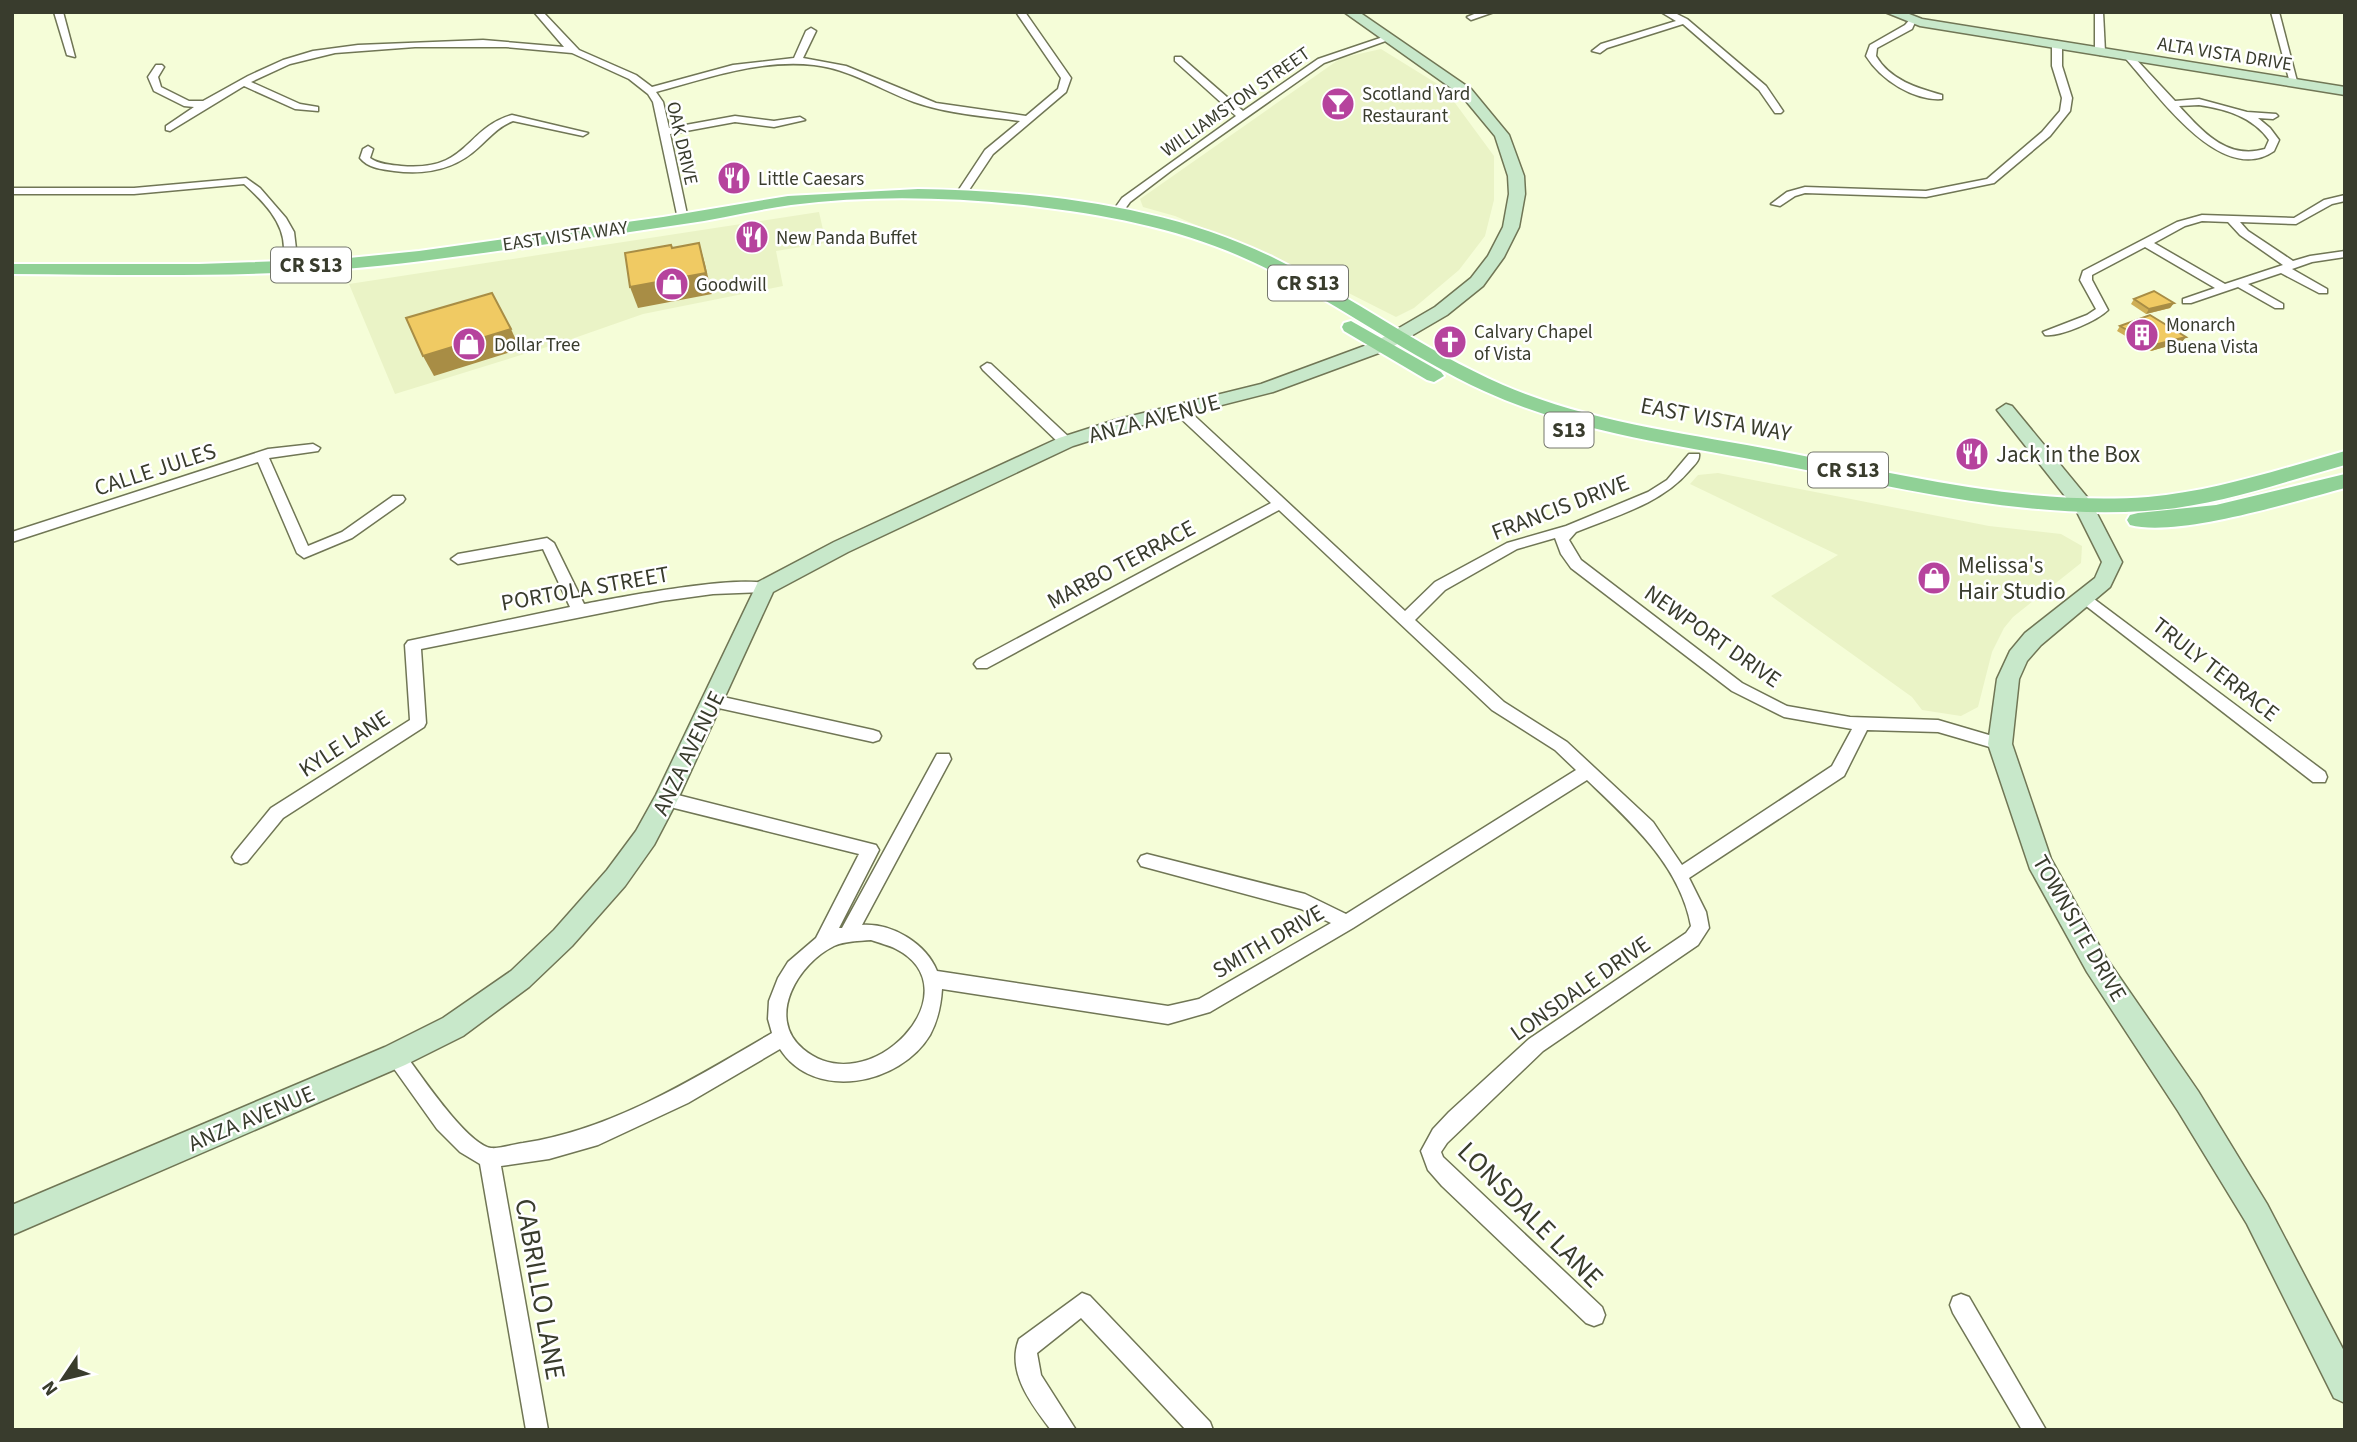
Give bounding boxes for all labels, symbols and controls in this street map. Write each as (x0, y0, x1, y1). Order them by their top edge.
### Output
street label: ALTA VISTA DRIVE (2155, 30, 2294, 78)
street label: WILLIAMSTON STREET (1156, 40, 1316, 164)
place label: Scotland Yard Restaurant (1362, 81, 1470, 130)
bar icon: Scotland Yard Restaurant (1319, 85, 1357, 123)
street label: OAK DRIVE (659, 99, 704, 188)
restaurant icon: Little Caesars (715, 159, 753, 197)
place label: Little Caesars (758, 166, 864, 193)
street label: EAST VISTA WAY (501, 214, 631, 259)
restaurant icon: New Panda Buffet (733, 218, 771, 256)
place label: New Panda Buffet (776, 225, 918, 252)
road number: CR S13 (271, 247, 351, 282)
shop icon: Goodwill (653, 265, 691, 303)
road number: CR S13 (1268, 266, 1348, 300)
place label: Goodwill (696, 272, 767, 299)
place label: Monarch Buena Vista (2166, 312, 2258, 361)
building icon: Monarch Buena Vista (2123, 316, 2161, 354)
place label: Calvary Chapel of Vista (1474, 319, 1593, 368)
church icon: Calvary Chapel of Vista (1431, 323, 1469, 361)
shop icon: Dollar Tree (450, 325, 488, 363)
place label: Dollar Tree (494, 332, 580, 359)
street label: ANZA AVENUE (1085, 385, 1223, 452)
street label: EAST VISTA WAY (1638, 389, 1794, 450)
road number: S13 (1544, 412, 1594, 448)
street label: CALLE JULES (90, 434, 220, 505)
restaurant icon: Jack in the Box (1953, 435, 1991, 473)
place label: Jack in the Box (1996, 438, 2140, 471)
road number: CR S13 (1808, 452, 1888, 488)
street label: FRANCIS DRIVE (1487, 466, 1634, 549)
street label: MARBO TERRACE (1041, 511, 1201, 617)
place label: Melissa's Hair Studio (1958, 549, 2066, 608)
street label: PORTOLA STREET (498, 557, 672, 620)
shop icon: Melissa's Hair Studio (1915, 559, 1953, 597)
street label: NEWPORT DRIVE (1638, 577, 1788, 696)
street label: TRULY TERRACE (2145, 609, 2286, 730)
street label: ANZA AVENUE (644, 685, 733, 821)
street label: KYLE LANE (292, 702, 396, 785)
street label: TOWNSITE DRIVE (2024, 849, 2135, 1008)
street label: SMITH DRIVE (1206, 896, 1330, 987)
street label: LONSDALE DRIVE (1503, 928, 1657, 1049)
street label: ANZA AVENUE (183, 1077, 320, 1160)
street label: LONSDALE LANE (1448, 1133, 1612, 1297)
street label: CABRILLO LANE (504, 1195, 576, 1383)
north arrow (28, 1344, 98, 1414)
text: N (36, 1375, 65, 1401)

